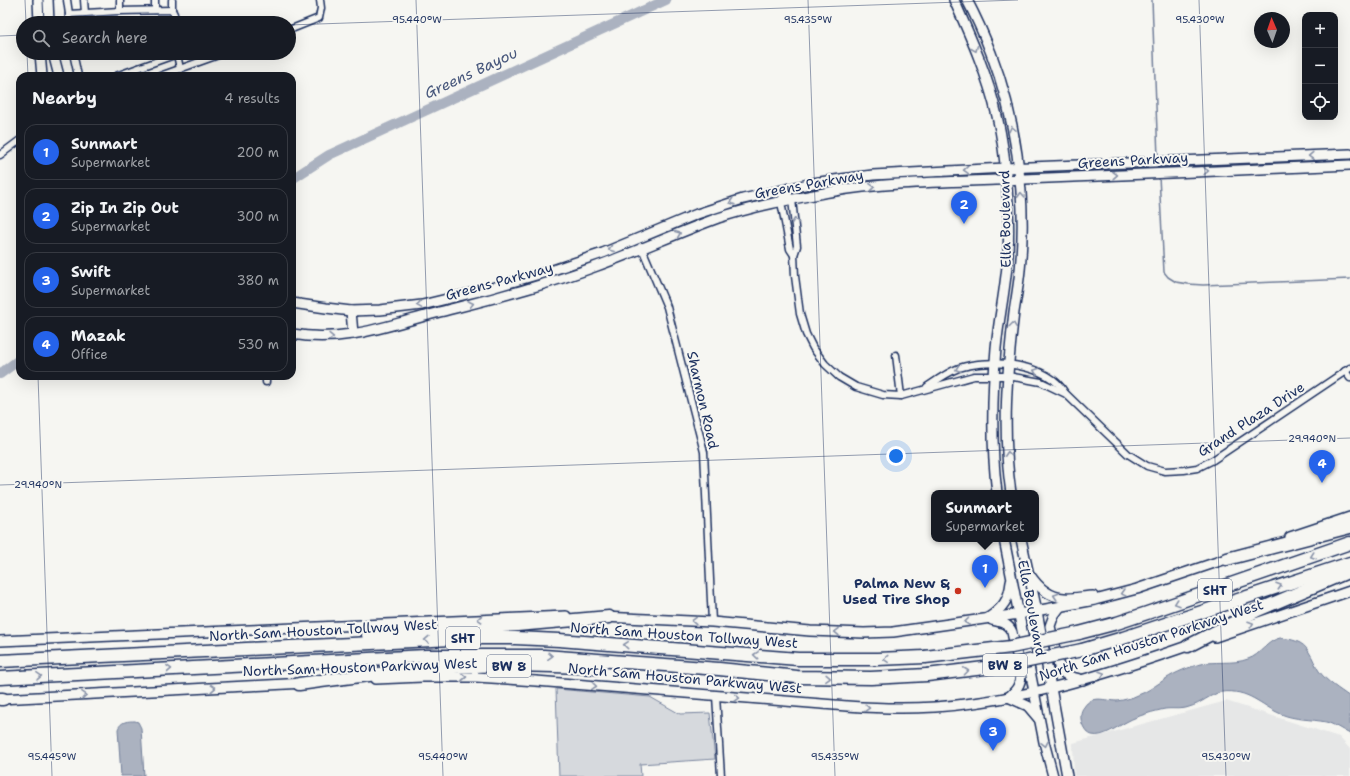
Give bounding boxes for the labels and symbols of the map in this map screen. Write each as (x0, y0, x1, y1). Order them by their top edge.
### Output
north arrow (1254, 12, 1290, 48)
text: 95.440°W (392, 13, 442, 26)
text: 95.435°W (784, 13, 833, 26)
text: 95.430°W (1175, 13, 1225, 26)
water label: Greens Bayou (421, 43, 521, 103)
one-way arrow (970, 45, 978, 52)
one-way arrow (1008, 126, 1017, 133)
street label: Greens Parkway (1077, 148, 1189, 172)
one-way arrow (1308, 152, 1314, 160)
one-way arrow (963, 165, 969, 174)
street label: Greens Parkway (753, 166, 865, 202)
one-way arrow (1203, 167, 1209, 175)
street label: Ella Boulevard (995, 170, 1015, 268)
one-way arrow (1112, 171, 1118, 179)
one-way arrow (869, 182, 875, 191)
pin: 2 (951, 191, 977, 224)
one-way arrow (1016, 192, 1025, 198)
one-way arrow (729, 197, 736, 206)
one-way arrow (790, 218, 799, 224)
one-way arrow (675, 231, 682, 239)
one-way arrow (608, 245, 615, 253)
street label: Greens Parkway (443, 258, 555, 304)
one-way arrow (416, 301, 423, 309)
one-way arrow (468, 301, 474, 309)
one-way arrow (1008, 322, 1017, 328)
one-way arrow (328, 332, 334, 341)
street label: Sharmon Road (683, 349, 723, 451)
one-way arrow (954, 365, 961, 373)
one-way arrow (1033, 368, 1040, 376)
street label: Grand Plaza Drive (1194, 378, 1308, 460)
text: 29.940°N (1288, 432, 1336, 445)
your location (886, 446, 906, 466)
pin: 4 (1309, 450, 1335, 483)
one-way arrow (1003, 451, 1012, 457)
text: 29.940°N (14, 478, 62, 491)
one-way arrow (1310, 551, 1317, 559)
pin: 1 (972, 555, 998, 588)
street label: Ella Boulevard (1014, 558, 1050, 658)
place label: Palma New & Used Tire Shop (842, 574, 950, 608)
road number: SHT (1198, 579, 1232, 601)
one-way arrow (1276, 582, 1283, 591)
marker: Palma New & Used Tire Shop (953, 586, 963, 596)
one-way arrow (1119, 588, 1126, 597)
one-way arrow (1053, 592, 1060, 600)
street label: North Sam Houston Parkway West (1037, 595, 1265, 685)
one-way arrow (1174, 598, 1181, 606)
street label: North Sam Houston Tollway West (208, 615, 438, 645)
one-way arrow (477, 615, 483, 623)
one-way arrow (691, 617, 697, 625)
one-way arrow (964, 617, 970, 626)
street label: North Sam Houston Tollway West (569, 618, 799, 652)
one-way arrow (1248, 621, 1255, 629)
road number: SHT (446, 627, 480, 649)
one-way arrow (834, 628, 840, 636)
one-way arrow (424, 635, 430, 644)
one-way arrow (623, 641, 629, 650)
one-way arrow (753, 651, 759, 660)
one-way arrow (547, 652, 553, 661)
street label: North Sam Houston Parkway West (242, 654, 478, 680)
road number: BW 8 (983, 654, 1027, 676)
road number: BW 8 (487, 655, 531, 677)
one-way arrow (883, 655, 889, 663)
street label: North Sam Houston Parkway West (567, 659, 803, 697)
one-way arrow (166, 665, 172, 674)
one-way arrow (963, 666, 969, 675)
one-way arrow (1098, 670, 1105, 679)
one-way arrow (36, 672, 42, 680)
one-way arrow (461, 673, 467, 681)
one-way arrow (825, 674, 831, 682)
one-way arrow (590, 681, 597, 690)
one-way arrow (210, 684, 216, 692)
one-way arrow (81, 690, 87, 699)
one-way arrow (734, 694, 740, 703)
one-way arrow (864, 703, 870, 712)
pin: 3 (980, 718, 1006, 751)
one-way arrow (1041, 741, 1049, 748)
text: 95.445°W (28, 750, 77, 763)
text: 95.440°W (418, 750, 468, 763)
text: 95.435°W (811, 750, 860, 763)
text: 95.430°W (1201, 750, 1251, 763)

